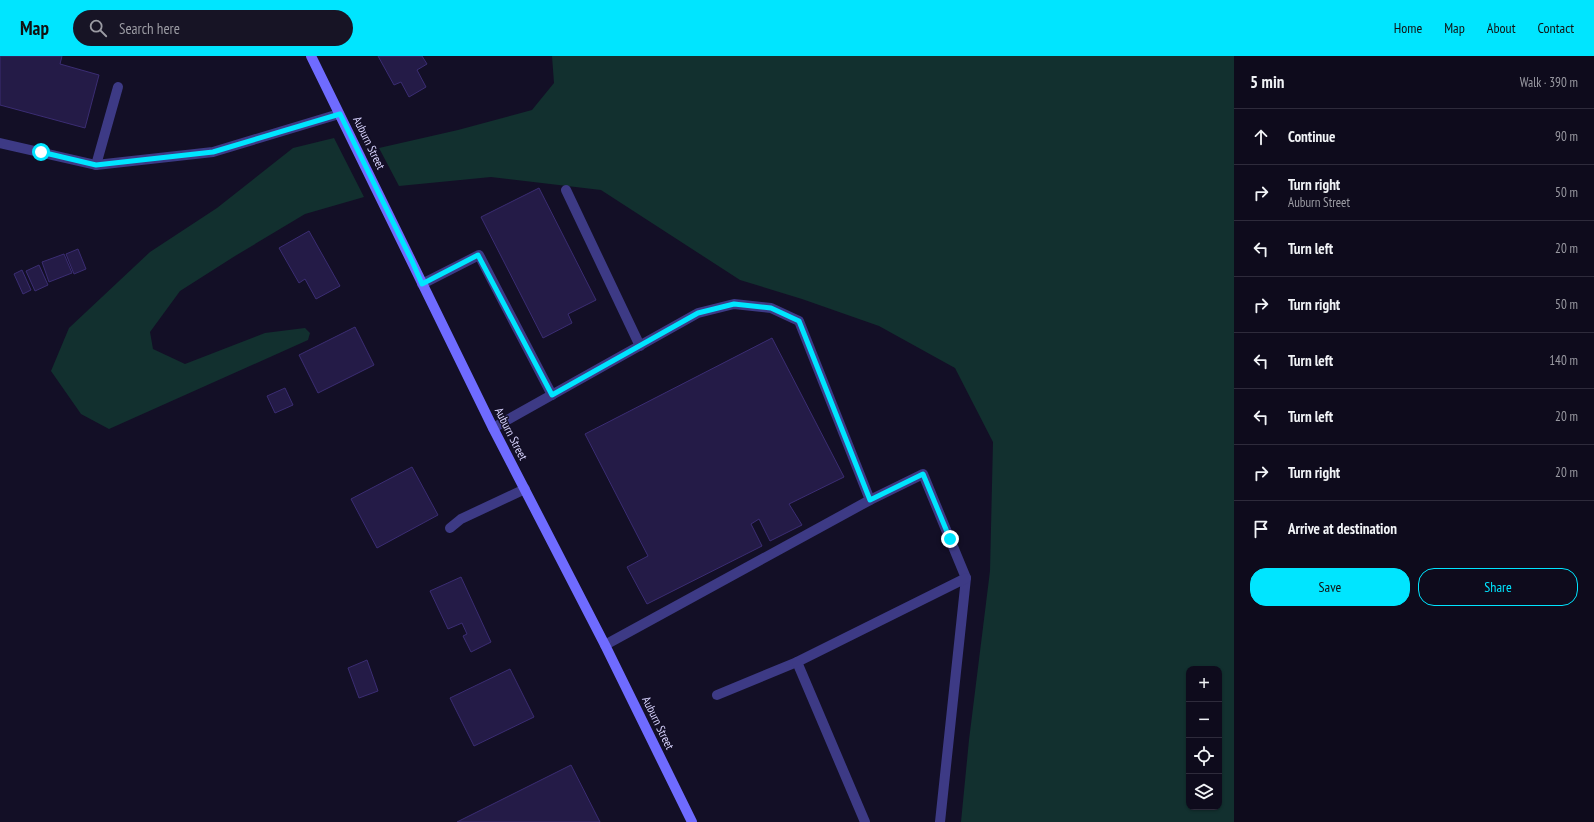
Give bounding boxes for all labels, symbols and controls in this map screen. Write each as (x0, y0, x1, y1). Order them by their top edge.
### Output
search box (73, 10, 353, 46)
text: Map (20, 16, 49, 40)
icon: search (87, 17, 109, 39)
text: Search here (119, 19, 180, 38)
text: Home (1394, 19, 1422, 37)
text: Map (1444, 19, 1465, 37)
text: About (1487, 19, 1516, 37)
text: Contact (1538, 19, 1574, 37)
text: 5 min (1250, 71, 1284, 93)
text: Walk · 390 m (1520, 74, 1578, 91)
street label: Auburn Street (350, 114, 389, 172)
icon: ahead (1250, 126, 1272, 148)
text: Continue (1288, 127, 1335, 146)
text: 90 m (1555, 128, 1578, 145)
route start (32, 143, 50, 161)
text: Turn right (1288, 175, 1340, 194)
icon: right (1250, 182, 1272, 204)
text: 50 m (1555, 184, 1578, 201)
text: Auburn Street (1288, 194, 1350, 211)
icon: left (1250, 238, 1272, 260)
text: Turn left (1288, 239, 1333, 258)
text: 20 m (1555, 240, 1578, 257)
icon: right (1250, 294, 1272, 316)
text: Turn right (1288, 295, 1340, 314)
text: 50 m (1555, 296, 1578, 313)
icon: left (1250, 350, 1272, 372)
text: Turn left (1288, 351, 1333, 370)
text: 140 m (1549, 352, 1578, 369)
street label: Auburn Street (492, 405, 531, 463)
icon: left (1250, 406, 1272, 428)
text: Turn left (1288, 407, 1333, 426)
text: 20 m (1555, 408, 1578, 425)
icon: right (1250, 462, 1272, 484)
text: Turn right (1288, 463, 1340, 482)
text: 20 m (1555, 464, 1578, 481)
icon: arrive (1250, 518, 1272, 540)
text: Arrive at destination (1288, 519, 1397, 538)
route end (941, 530, 959, 548)
button: Save (1250, 568, 1410, 606)
button: Share (1418, 568, 1578, 606)
map controls (1186, 666, 1222, 810)
button: + (1186, 666, 1222, 702)
street label: Auburn Street (639, 694, 678, 752)
button: − (1186, 702, 1222, 738)
button: locate (1186, 738, 1222, 774)
button: layers (1186, 774, 1222, 810)

